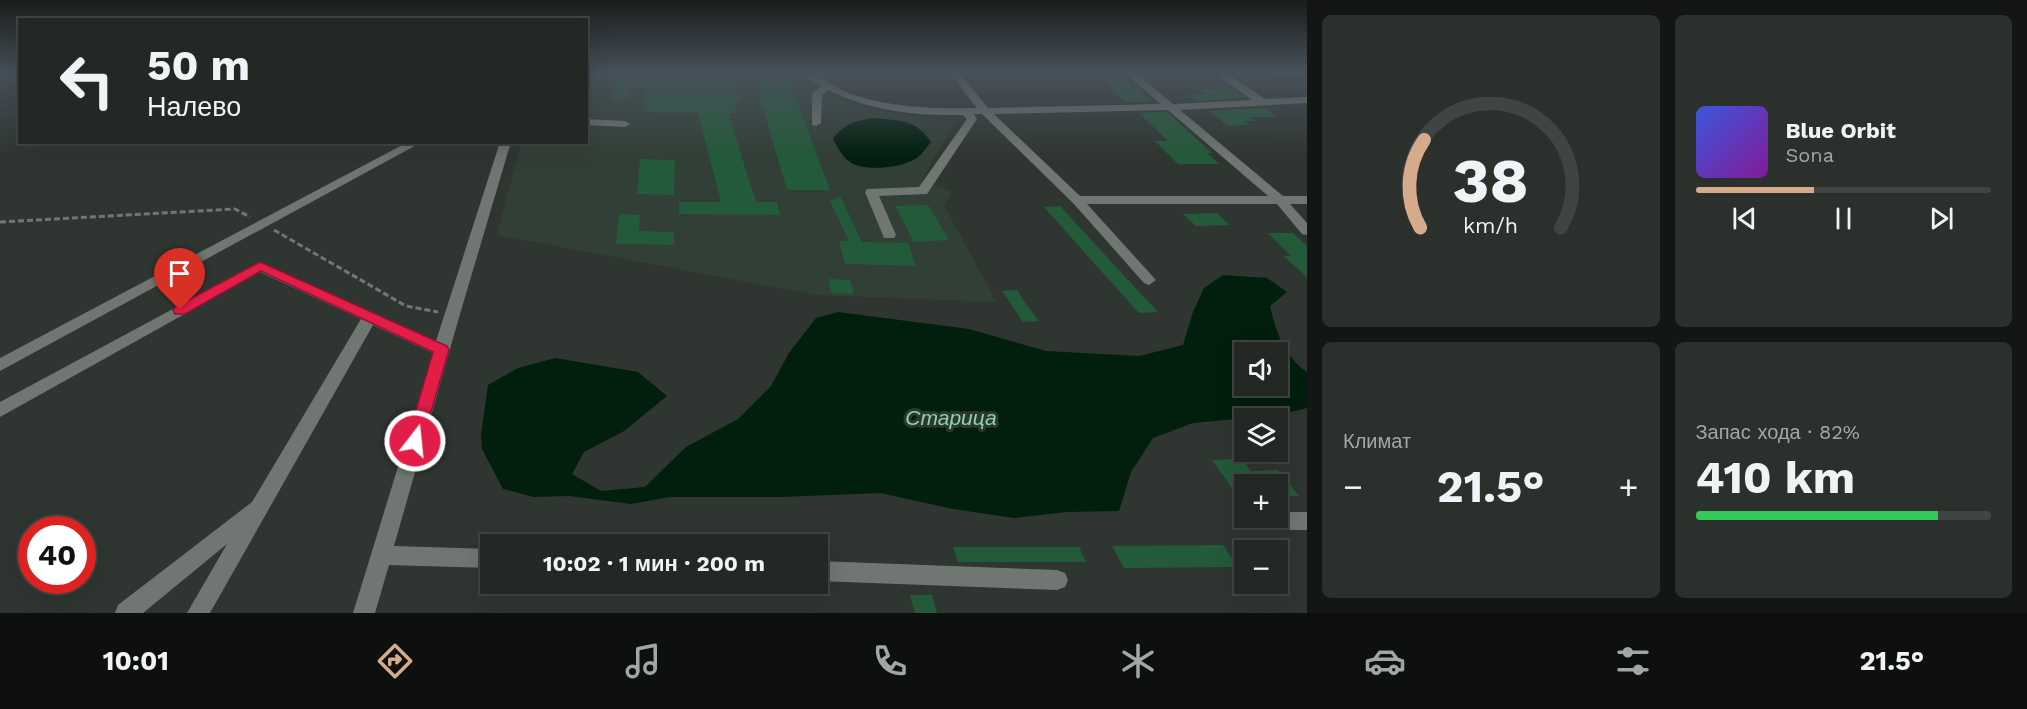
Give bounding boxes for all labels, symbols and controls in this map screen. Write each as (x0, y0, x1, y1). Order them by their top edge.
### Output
text: 50 m (147, 41, 250, 90)
icon: left (48, 42, 126, 120)
text: Налево (147, 91, 241, 123)
text: Blue Orbit (1786, 118, 1896, 143)
text: Sona (1786, 143, 1834, 167)
text: 38 (1453, 144, 1529, 217)
icon: previous (1728, 202, 1761, 235)
icon: pause (1827, 202, 1860, 235)
icon: next (1925, 202, 1958, 235)
text: km/h (1463, 213, 1518, 238)
pin (154, 248, 205, 310)
icon: arrive (163, 257, 196, 290)
map controls (1234, 342, 1288, 594)
button: sound (1234, 342, 1288, 396)
water label: Старица (905, 405, 997, 430)
button: layers (1234, 408, 1288, 462)
position arrow (383, 409, 447, 473)
text: Запас хода · 82% (1696, 420, 1860, 444)
text: Климат (1343, 429, 1411, 453)
text: 410 km (1696, 451, 1855, 504)
text: 21.5° (1437, 460, 1545, 513)
text: − (1343, 467, 1363, 506)
text: + (1619, 467, 1639, 506)
button: + (1234, 474, 1288, 528)
speed limit sign: 40 (18, 516, 96, 594)
button: − (1234, 540, 1288, 594)
text: 10:02 · 1 мин · 200 m (543, 551, 765, 576)
icon: directions (374, 640, 416, 682)
icon: music (622, 640, 664, 682)
icon: phone (869, 640, 911, 682)
icon: climate (1117, 640, 1159, 682)
icon: car (1364, 640, 1406, 682)
icon: filters (1612, 640, 1654, 682)
text: 10:01 (103, 645, 169, 677)
text: 21.5° (1859, 645, 1924, 677)

